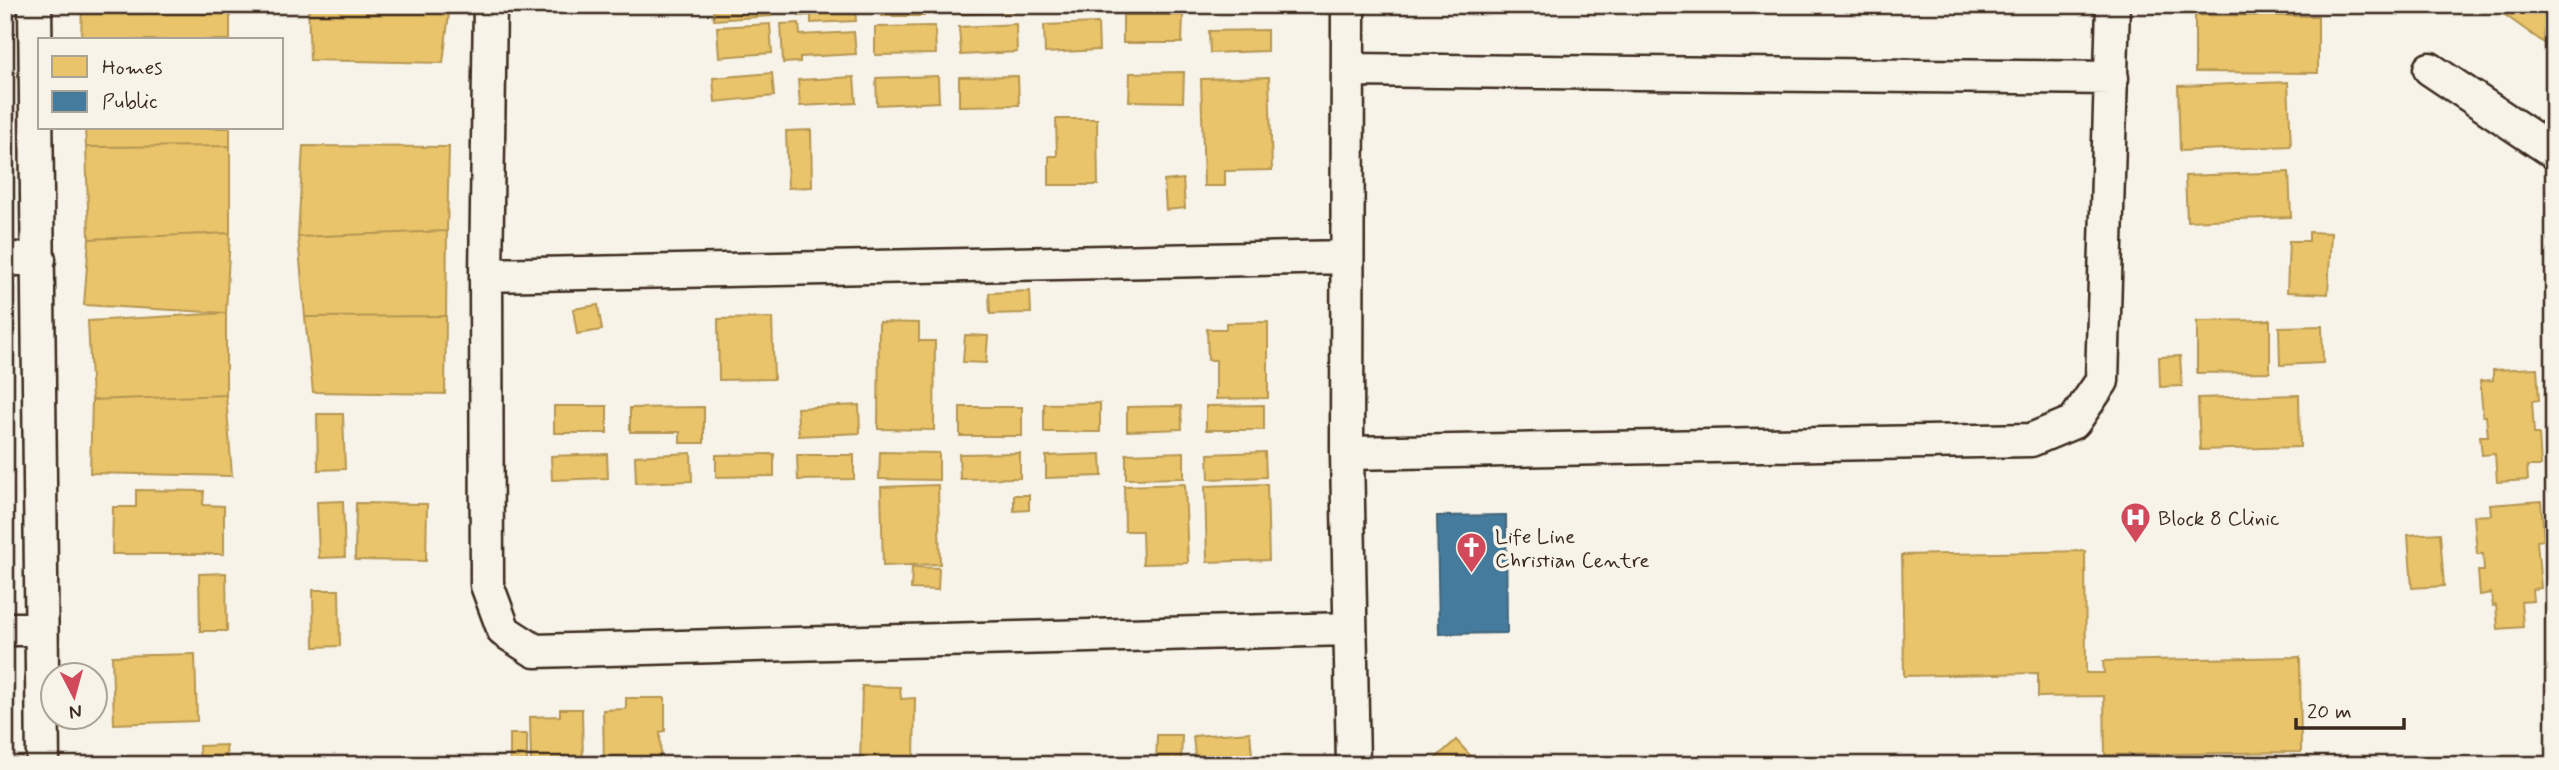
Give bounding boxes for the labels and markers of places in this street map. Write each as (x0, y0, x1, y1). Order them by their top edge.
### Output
hospital icon: Block 8 Clinic (2118, 501, 2152, 545)
place label: Block 8 Clinic (2158, 505, 2280, 533)
place label: Life Line Christian Centre (1495, 523, 1650, 575)
church icon: Life Line Christian Centre (1455, 531, 1489, 575)

